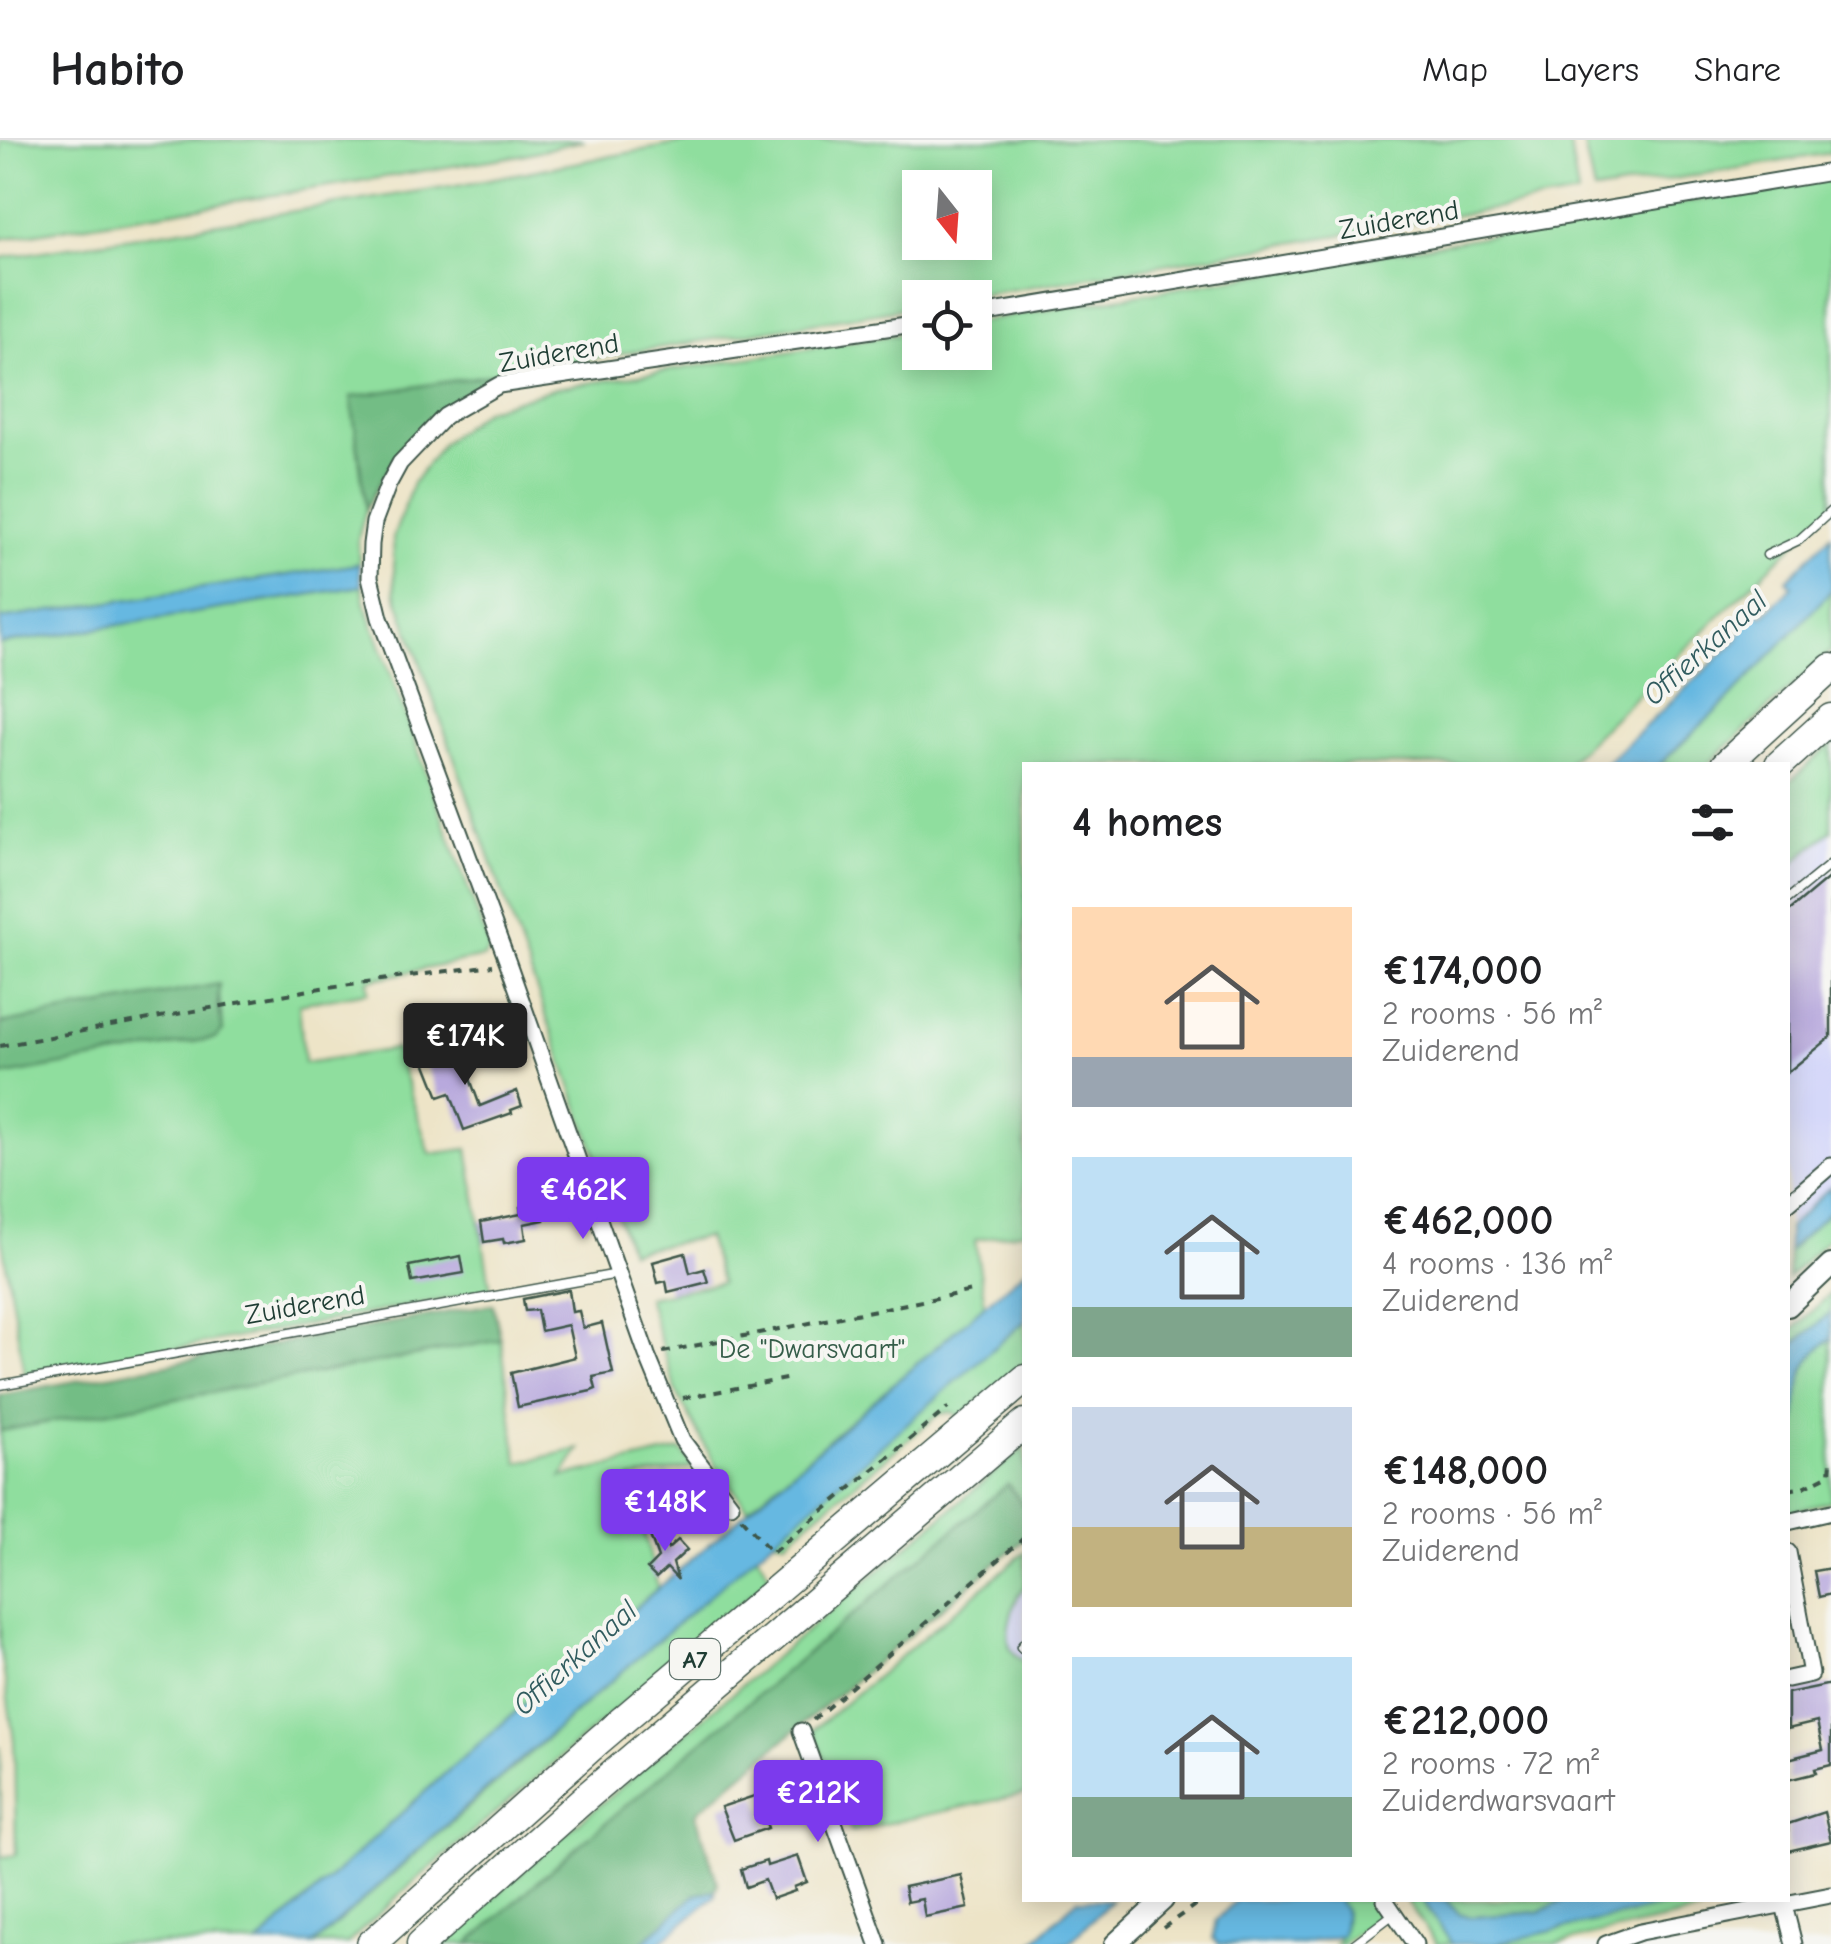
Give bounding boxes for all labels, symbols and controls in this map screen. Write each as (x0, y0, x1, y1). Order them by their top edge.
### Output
text: Habito (50, 42, 185, 97)
text: Map (1422, 49, 1488, 90)
text: Layers (1543, 49, 1639, 90)
text: Share (1694, 49, 1781, 90)
north arrow (902, 170, 992, 260)
map controls (902, 170, 992, 370)
street label: Zuiderend (1337, 194, 1461, 246)
button: locate (902, 280, 992, 370)
street label: Zuiderend (497, 327, 621, 379)
water label: Offierkanaal (1636, 583, 1774, 713)
icon: filters (1685, 795, 1740, 850)
text: 4 homes (1072, 798, 1222, 847)
text: €174,000 (1382, 946, 1543, 995)
icon: home (1152, 947, 1272, 1067)
text: 2 rooms · 56 m² (1382, 995, 1602, 1032)
pin: €174K (395, 1003, 535, 1088)
text: €174K (425, 1017, 505, 1054)
text: Zuiderend (1382, 1032, 1520, 1069)
pin: €462K (513, 1157, 653, 1242)
text: €462K (539, 1171, 627, 1208)
text: €462,000 (1382, 1196, 1554, 1245)
icon: home (1152, 1197, 1272, 1317)
text: 4 rooms · 136 m² (1382, 1245, 1612, 1282)
street label: Zuiderend (243, 1279, 367, 1331)
text: Zuiderend (1382, 1282, 1520, 1319)
park label: De "Dwarsvaart" (719, 1333, 905, 1365)
text: €148,000 (1382, 1446, 1548, 1495)
icon: home (1152, 1447, 1272, 1567)
pin: €148K (595, 1469, 735, 1554)
text: €148K (623, 1483, 707, 1520)
text: 2 rooms · 56 m² (1382, 1495, 1602, 1532)
text: Zuiderend (1382, 1532, 1520, 1569)
water label: Offierkanaal (506, 1593, 644, 1723)
road number: A7 (670, 1639, 720, 1679)
text: €212,000 (1382, 1696, 1549, 1745)
icon: home (1152, 1697, 1272, 1817)
text: 2 rooms · 72 m² (1382, 1745, 1599, 1782)
pin: €212K (748, 1760, 888, 1845)
text: €212K (776, 1774, 860, 1811)
text: Zuiderdwarsvaart (1382, 1782, 1615, 1819)

